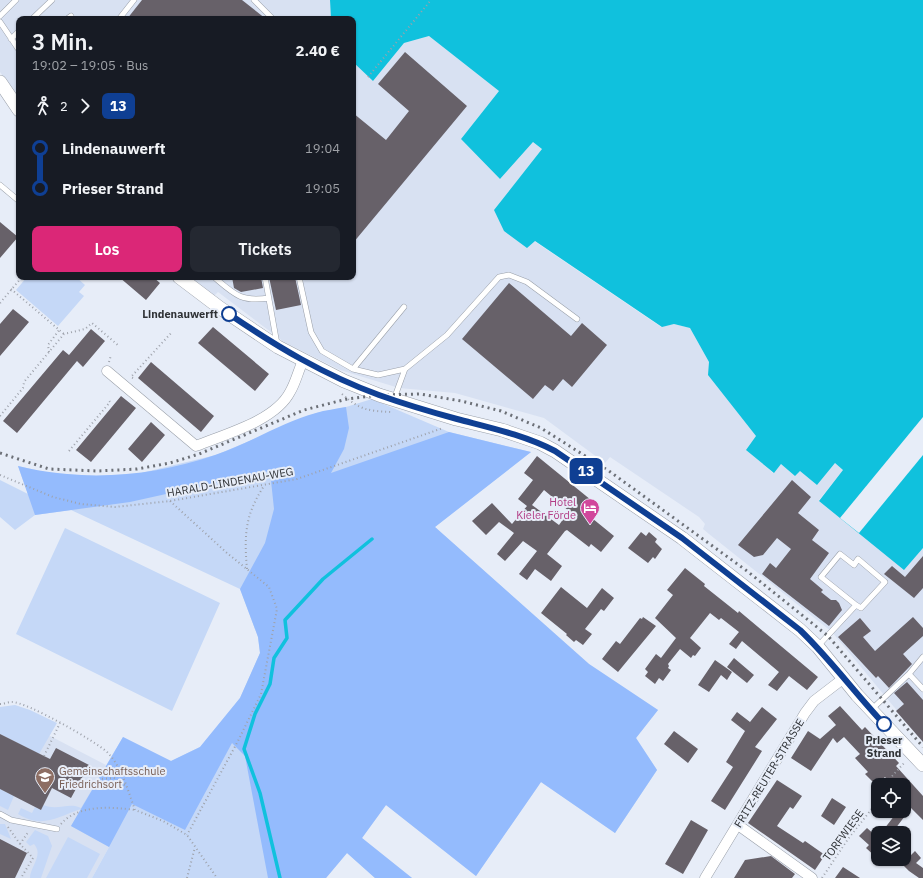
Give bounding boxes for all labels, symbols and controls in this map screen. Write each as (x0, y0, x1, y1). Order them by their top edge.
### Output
text: 3 Min. (32, 27, 94, 56)
text: 2.40 € (295, 41, 340, 60)
text: 19:02 – 19:05 · Bus (32, 57, 148, 74)
icon: walk (32, 95, 54, 117)
icon: forward (74, 95, 96, 117)
text: 13 (110, 97, 127, 115)
text: 2 (60, 98, 68, 115)
text: Lindenauwerft (62, 139, 165, 158)
text: 19:04 (305, 140, 340, 157)
text: Prieser Strand (62, 179, 164, 198)
text: 19:05 (305, 180, 340, 197)
button: Los (32, 226, 182, 272)
button: Tickets (190, 226, 340, 272)
marker: Lindenauwerft (221, 306, 237, 322)
place label: Lindenauwerft (142, 307, 218, 321)
line badge: 13 (568, 458, 604, 484)
text: 13 (578, 462, 594, 480)
street label: HARALD-LINDENAU-WEG (166, 464, 294, 500)
place label: Hotel Kieler Förde (516, 495, 576, 522)
hotel icon: Hotel Kieler Förde (579, 497, 601, 525)
street label: FRITZ-REUTER-STRASSE (731, 716, 807, 830)
marker: Prieser Strand (876, 716, 892, 732)
place label: Prieser Strand (865, 733, 903, 760)
place label: Gemeinschaftsschule Friedrichsort (59, 764, 165, 791)
school or university icon: Gemeinschaftsschule Friedrichsort (34, 766, 56, 794)
map controls (871, 778, 911, 866)
button: locate (871, 778, 911, 818)
street label: TORFWIESE (820, 806, 866, 864)
button: layers (871, 826, 911, 866)

